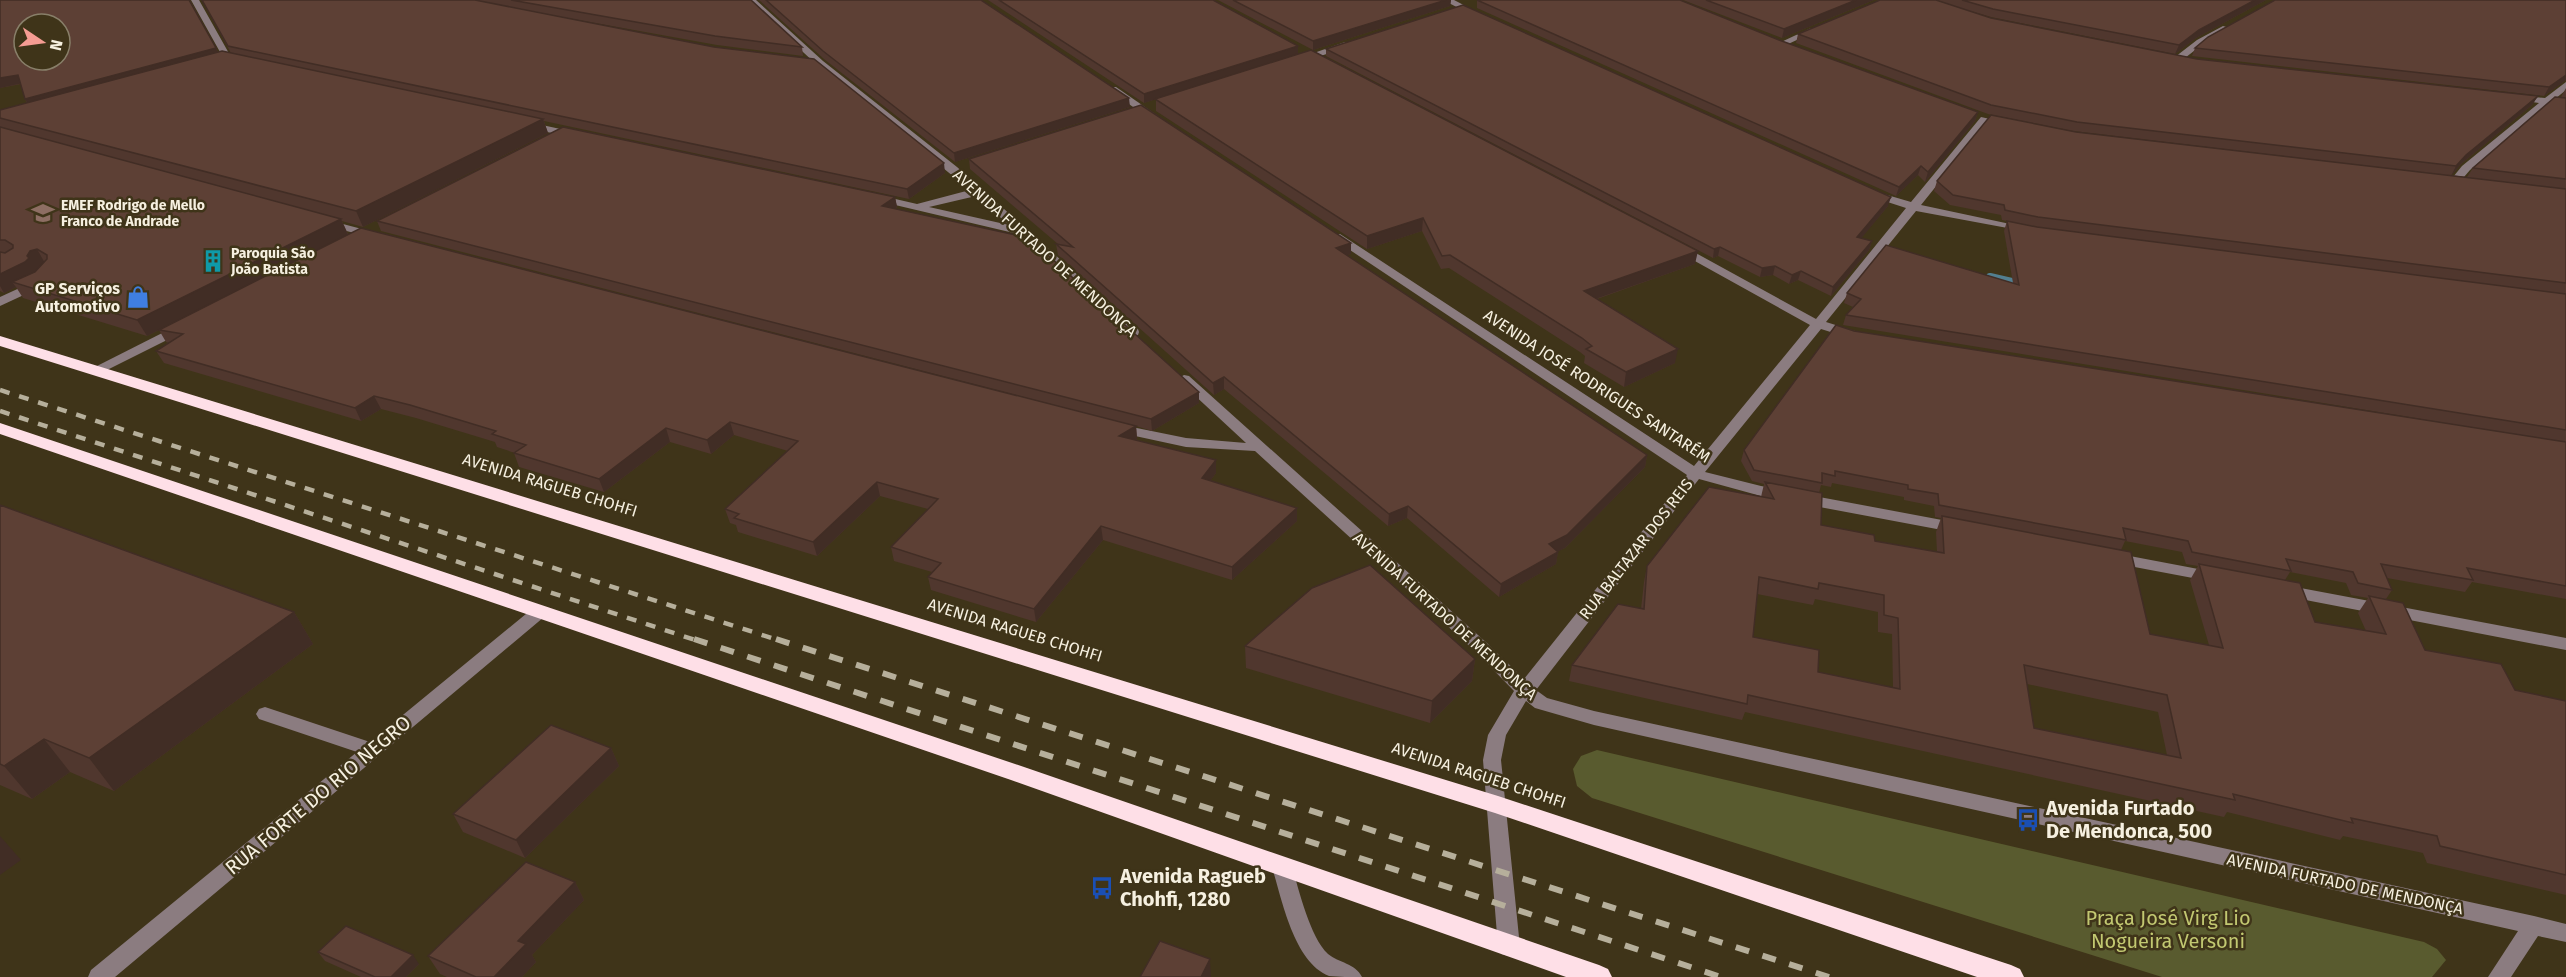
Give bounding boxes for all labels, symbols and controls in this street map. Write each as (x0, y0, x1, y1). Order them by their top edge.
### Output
north arrow (12, 12, 72, 72)
text: N (46, 38, 67, 53)
street label: AVENIDA FURTADO DE MENDONÇA (948, 165, 1142, 342)
place label: EMEF Rodrigo de Mello Franco de Andrade (61, 197, 205, 230)
school or university icon: EMEF Rodrigo de Mello Franco de Andrade (30, 200, 56, 226)
place label: Paroquia São João Batista (230, 245, 315, 278)
building icon: Paroquia São João Batista (200, 248, 226, 274)
place label: GP Serviços Automotivo (34, 279, 120, 316)
shop icon: GP Serviços Automotivo (125, 284, 151, 310)
street label: AVENIDA JOSÉ RODRIGUES SANTARÉM (1480, 305, 1714, 467)
street label: AVENIDA RAGUEB CHOHFI (460, 449, 640, 521)
street label: RUA BALTAZAR DOS REIS (1575, 475, 1697, 623)
street label: AVENIDA FURTADO DE MENDONÇA (1348, 528, 1542, 705)
street label: AVENIDA RAGUEB CHOHFI (925, 594, 1105, 666)
street label: RUA FORTE DO RIO NEGRO (220, 710, 416, 880)
street label: AVENIDA RAGUEB CHOHFI (1390, 738, 1568, 812)
place label: Avenida Furtado De Mendonca, 500 (2045, 796, 2212, 843)
bus stop icon: Avenida Furtado De Mendonca, 500 (2015, 807, 2041, 833)
street label: AVENIDA FURTADO DE MENDONÇA (2225, 850, 2466, 920)
place label: Avenida Ragueb Chohfi, 1280 (1119, 864, 1266, 911)
bus stop icon: Avenida Ragueb Chohfi, 1280 (1089, 875, 1115, 901)
park label: Praça José Virg Lio Nogueira Versoni (2085, 906, 2251, 953)

